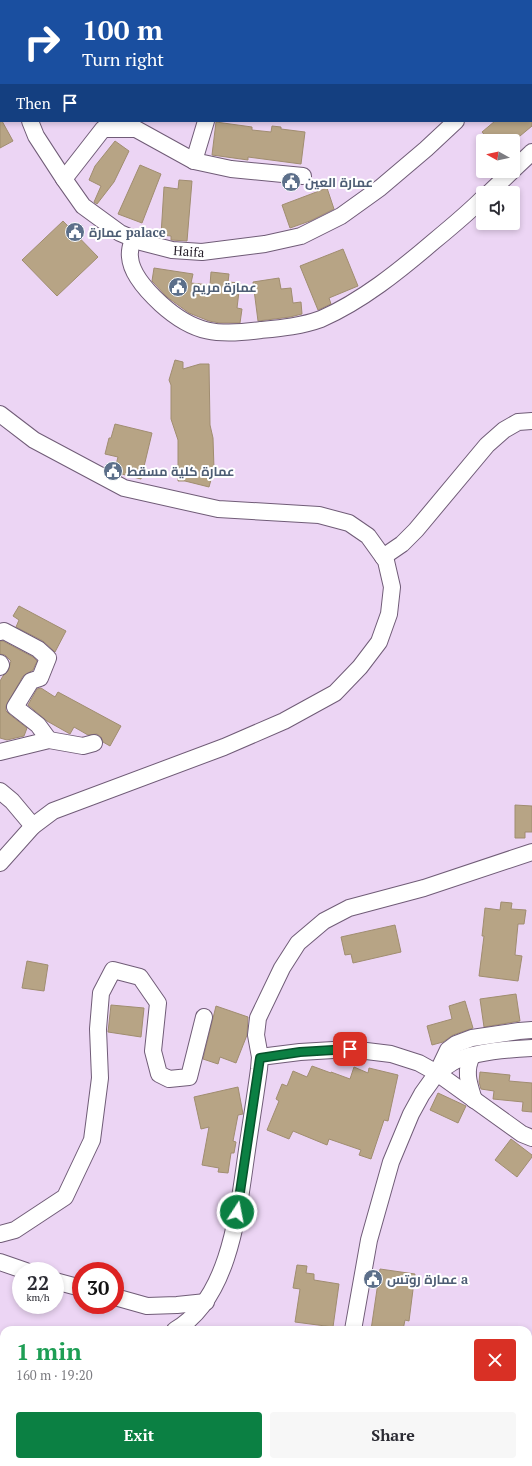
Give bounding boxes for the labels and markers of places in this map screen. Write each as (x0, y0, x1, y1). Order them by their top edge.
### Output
public building icon: عمارة العين (280, 171, 302, 193)
place label: عمارة العين (305, 173, 373, 191)
public building icon: عمارة palace (64, 221, 86, 243)
place label: عمارة palace (89, 223, 166, 241)
public building icon: عمارة مريم (167, 276, 189, 298)
place label: عمارة مريم (192, 278, 257, 297)
public building icon: عمارة كلية مسقط (102, 460, 124, 482)
place label: عمارة كلية مسقط (127, 462, 234, 480)
pin (333, 1032, 367, 1066)
public building icon: عمارة روتس a (362, 1268, 384, 1290)
place label: عمارة روتس a (387, 1270, 469, 1288)

